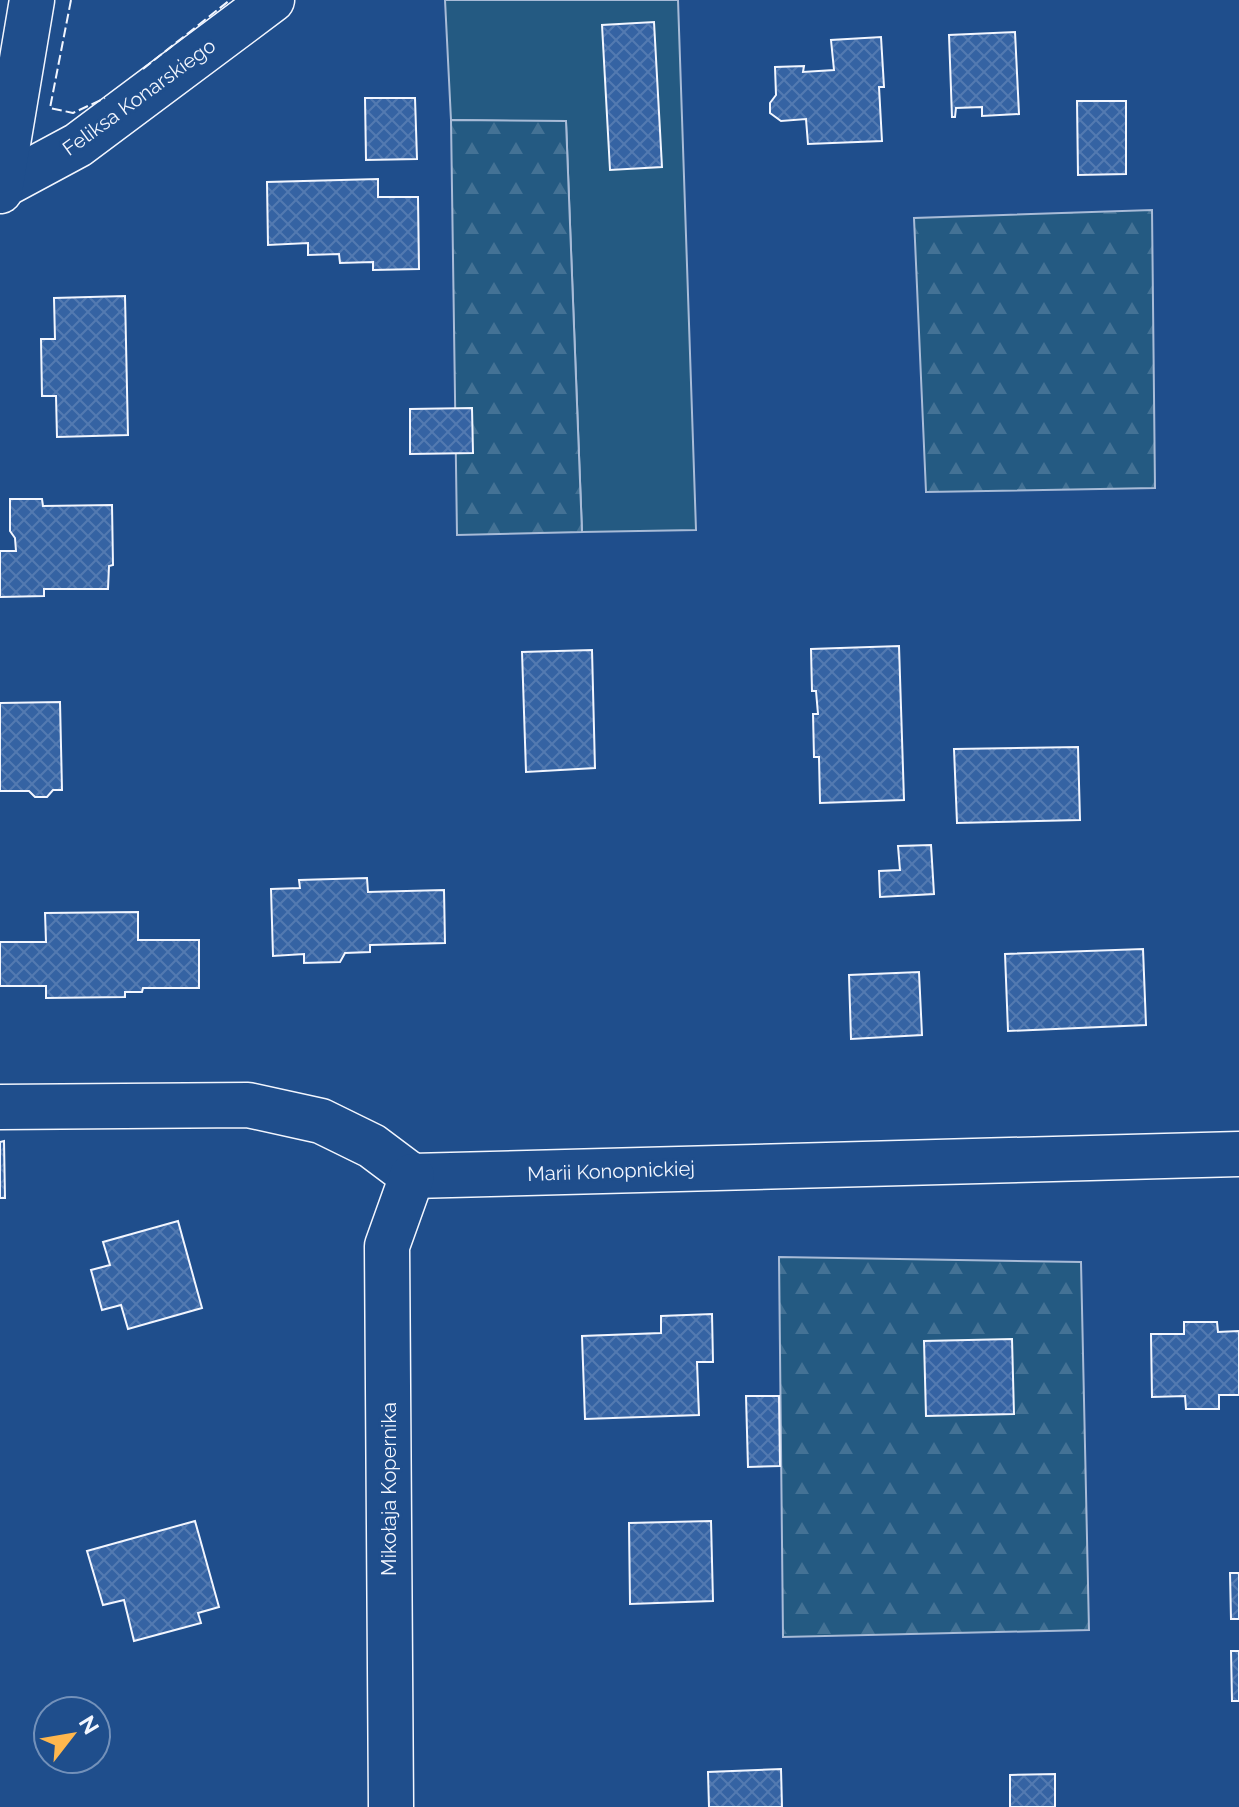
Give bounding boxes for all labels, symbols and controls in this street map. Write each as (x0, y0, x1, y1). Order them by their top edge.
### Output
street label: Feliksa Konarskiego (58, 33, 220, 161)
street label: Marii Konopnickiej (527, 1156, 695, 1186)
street label: Mikołaja Kopernika (377, 1402, 401, 1576)
north arrow (32, 1695, 112, 1775)
text: N (74, 1711, 105, 1739)

